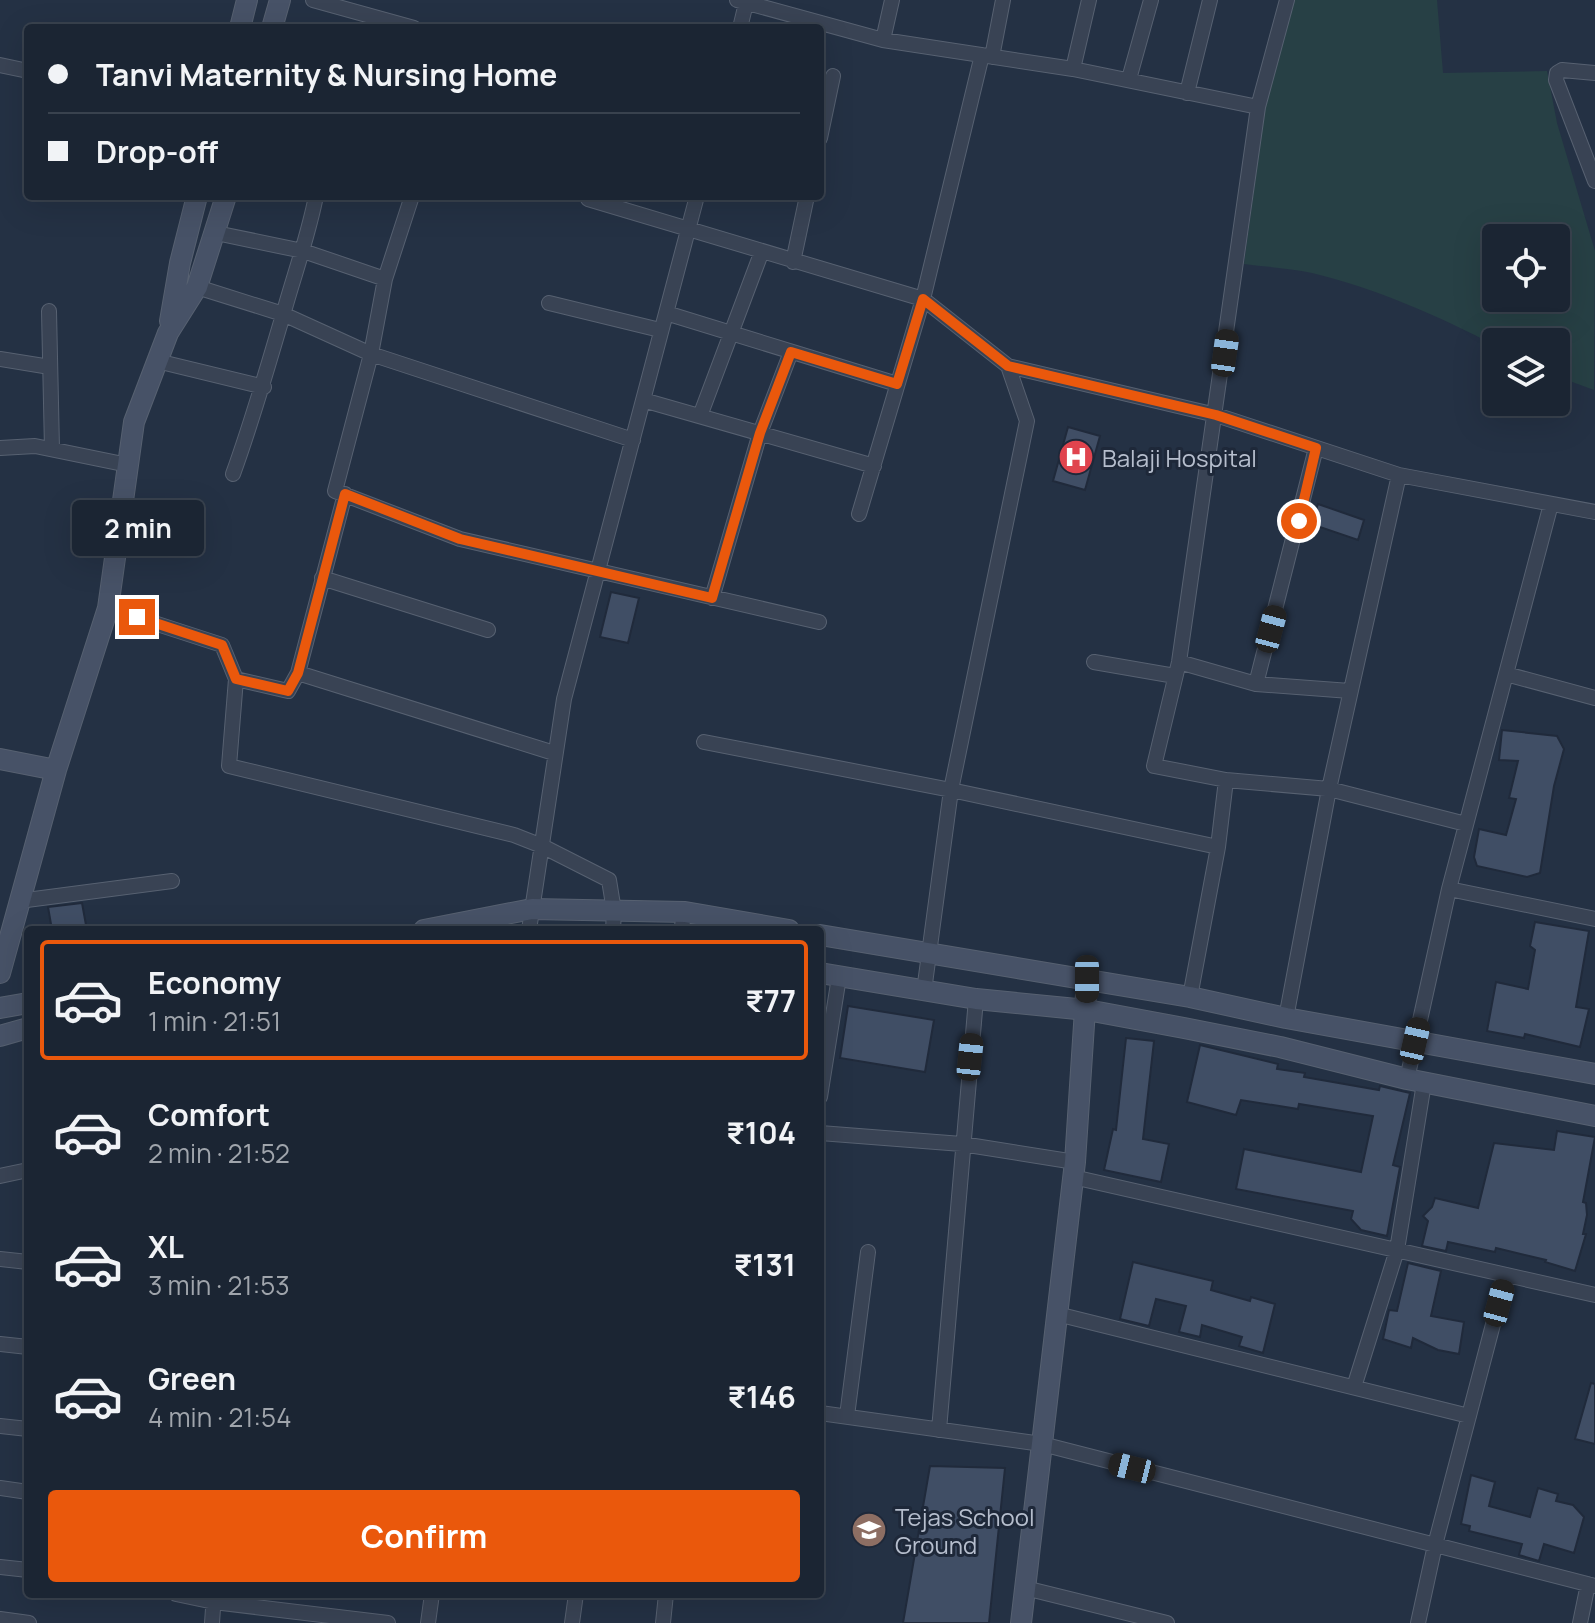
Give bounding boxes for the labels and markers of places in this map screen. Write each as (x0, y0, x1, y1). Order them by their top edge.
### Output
hospital icon: Balaji Hospital (1057, 438, 1095, 476)
place label: Balaji Hospital (1102, 441, 1257, 474)
place label: Tejas School Ground (895, 1500, 1035, 1561)
school or university icon: Tejas School Ground (850, 1511, 888, 1549)

